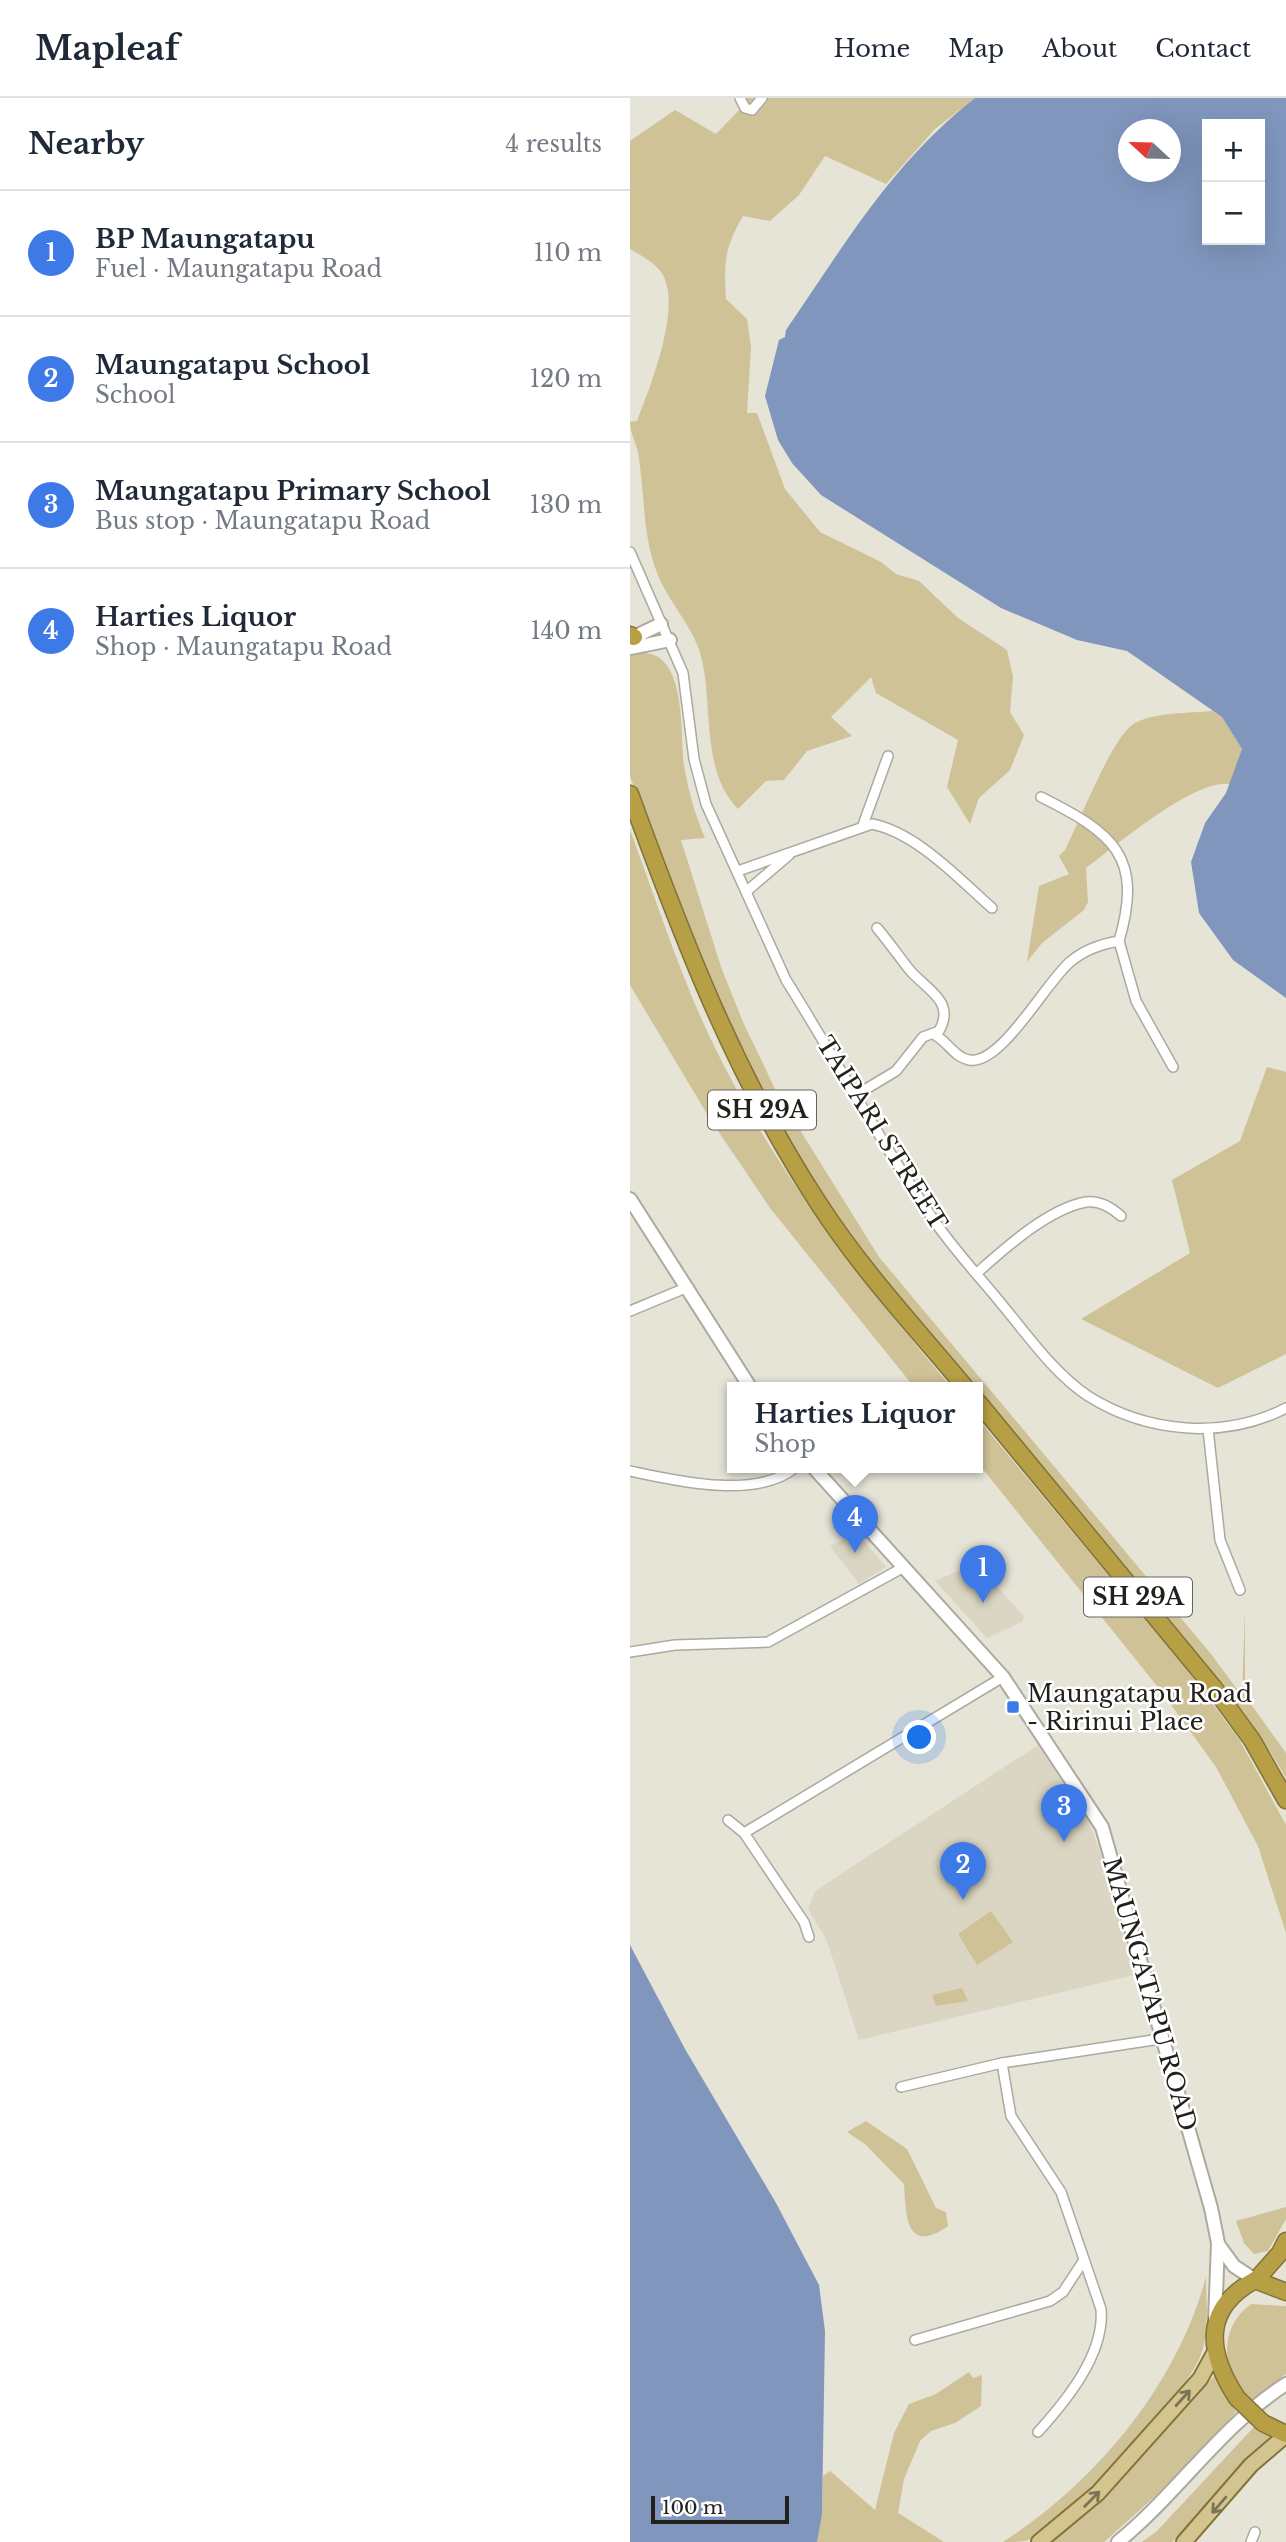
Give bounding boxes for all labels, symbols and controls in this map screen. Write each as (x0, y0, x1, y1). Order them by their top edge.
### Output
text: Mapleaf (35, 28, 179, 69)
text: Home (834, 34, 910, 63)
text: Map (948, 34, 1004, 63)
text: About (1042, 34, 1117, 63)
text: Contact (1155, 34, 1251, 63)
north arrow (1118, 119, 1181, 182)
map controls (1202, 119, 1265, 245)
button: + (1202, 119, 1265, 182)
text: Nearby (28, 125, 144, 162)
text: 4 results (506, 130, 602, 158)
button: − (1202, 182, 1265, 245)
text: BP Maungatapu (95, 223, 315, 255)
text: 1 (46, 239, 56, 267)
text: 110 m (534, 239, 602, 267)
text: Fuel · Maungatapu Road (95, 255, 382, 283)
text: Maungatapu School (95, 349, 370, 381)
text: 2 (44, 365, 58, 393)
text: 120 m (530, 365, 602, 393)
text: School (95, 381, 176, 409)
text: Maungatapu Primary School (95, 475, 491, 507)
text: 3 (44, 491, 58, 519)
text: 130 m (530, 491, 602, 519)
text: Bus stop · Maungatapu Road (95, 507, 430, 535)
text: Harties Liquor (95, 601, 296, 633)
text: 4 (43, 617, 59, 645)
text: 140 m (531, 617, 602, 645)
text: Shop · Maungatapu Road (95, 633, 392, 661)
street label: TAIPARI STREET (811, 1031, 953, 1235)
road number: SH 29A (708, 1091, 816, 1130)
popup (727, 1382, 983, 1473)
text: Harties Liquor (754, 1398, 956, 1430)
text: Shop (754, 1430, 816, 1458)
pin: 4 (832, 1495, 878, 1553)
pin: 1 (960, 1545, 1006, 1603)
road number: SH 29A (1084, 1578, 1192, 1616)
place label: Maungatapu Road - Ririnui Place (1027, 1679, 1252, 1736)
marker: Maungatapu Road - Ririnui Place (1005, 1699, 1021, 1715)
your location (902, 1720, 936, 1754)
pin: 3 (1041, 1784, 1087, 1842)
pin: 2 (940, 1842, 986, 1900)
street label: MAUNGATAPU ROAD (1097, 1854, 1203, 2134)
one-way arrow (1175, 2390, 1192, 2407)
one-way arrow (1083, 2490, 1100, 2507)
scale bar (651, 2493, 789, 2525)
text: 100 m (662, 2496, 723, 2519)
one-way arrow (1211, 2496, 1227, 2514)

